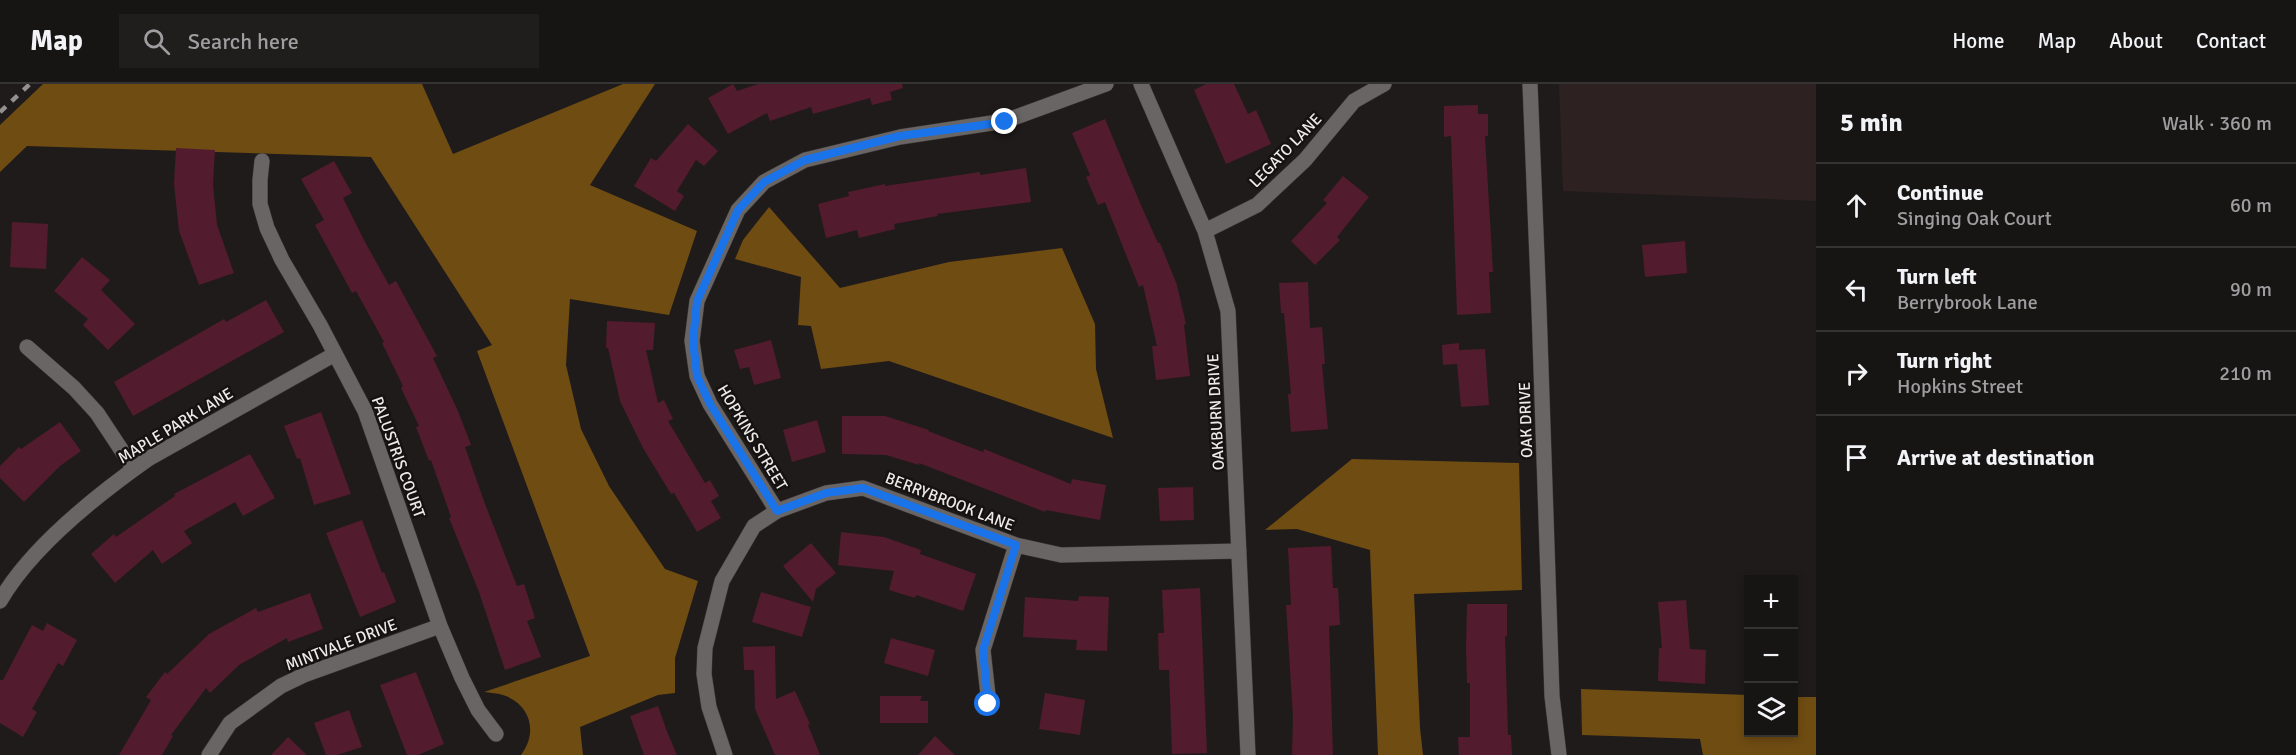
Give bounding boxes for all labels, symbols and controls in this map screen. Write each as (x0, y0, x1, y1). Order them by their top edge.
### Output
search box (119, 14, 539, 68)
text: Map (30, 24, 83, 58)
icon: search (140, 25, 173, 58)
text: Search here (188, 28, 299, 55)
text: Home (1952, 28, 2005, 54)
text: Map (2038, 28, 2076, 54)
text: About (2109, 28, 2163, 54)
text: Contact (2196, 28, 2266, 54)
text: 5 min (1840, 107, 1903, 139)
route end (991, 108, 1017, 134)
street label: LEGATO LANE (1245, 109, 1326, 192)
text: Walk · 360 m (2162, 111, 2272, 136)
text: Continue (1897, 179, 1984, 206)
icon: ahead (1840, 189, 1873, 222)
text: 60 m (2230, 193, 2272, 218)
text: Singing Oak Court (1897, 206, 2052, 231)
text: Turn left (1897, 263, 1977, 290)
icon: left (1840, 273, 1873, 306)
text: 90 m (2230, 277, 2272, 302)
text: Berrybrook Lane (1897, 290, 2038, 315)
text: Turn right (1897, 347, 1992, 374)
street label: OAKBURN DRIVE (1203, 353, 1229, 471)
icon: right (1840, 357, 1873, 390)
text: 210 m (2219, 361, 2272, 386)
text: Hopkins Street (1897, 374, 2023, 399)
street label: HOPKINS STREET (713, 381, 792, 494)
street label: OAK DRIVE (1515, 382, 1537, 458)
street label: MAPLE PARK LANE (114, 384, 237, 468)
street label: PALUSTRIS COURT (367, 394, 429, 521)
icon: arrive (1840, 441, 1873, 474)
text: Arrive at destination (1897, 444, 2094, 471)
street label: BERRYBROOK LANE (882, 468, 1017, 536)
map controls (1744, 575, 1798, 737)
button: + (1744, 575, 1798, 629)
street label: MINTVALE DRIVE (283, 614, 400, 675)
button: − (1744, 629, 1798, 683)
button: layers (1744, 683, 1798, 737)
route start (974, 690, 1000, 716)

